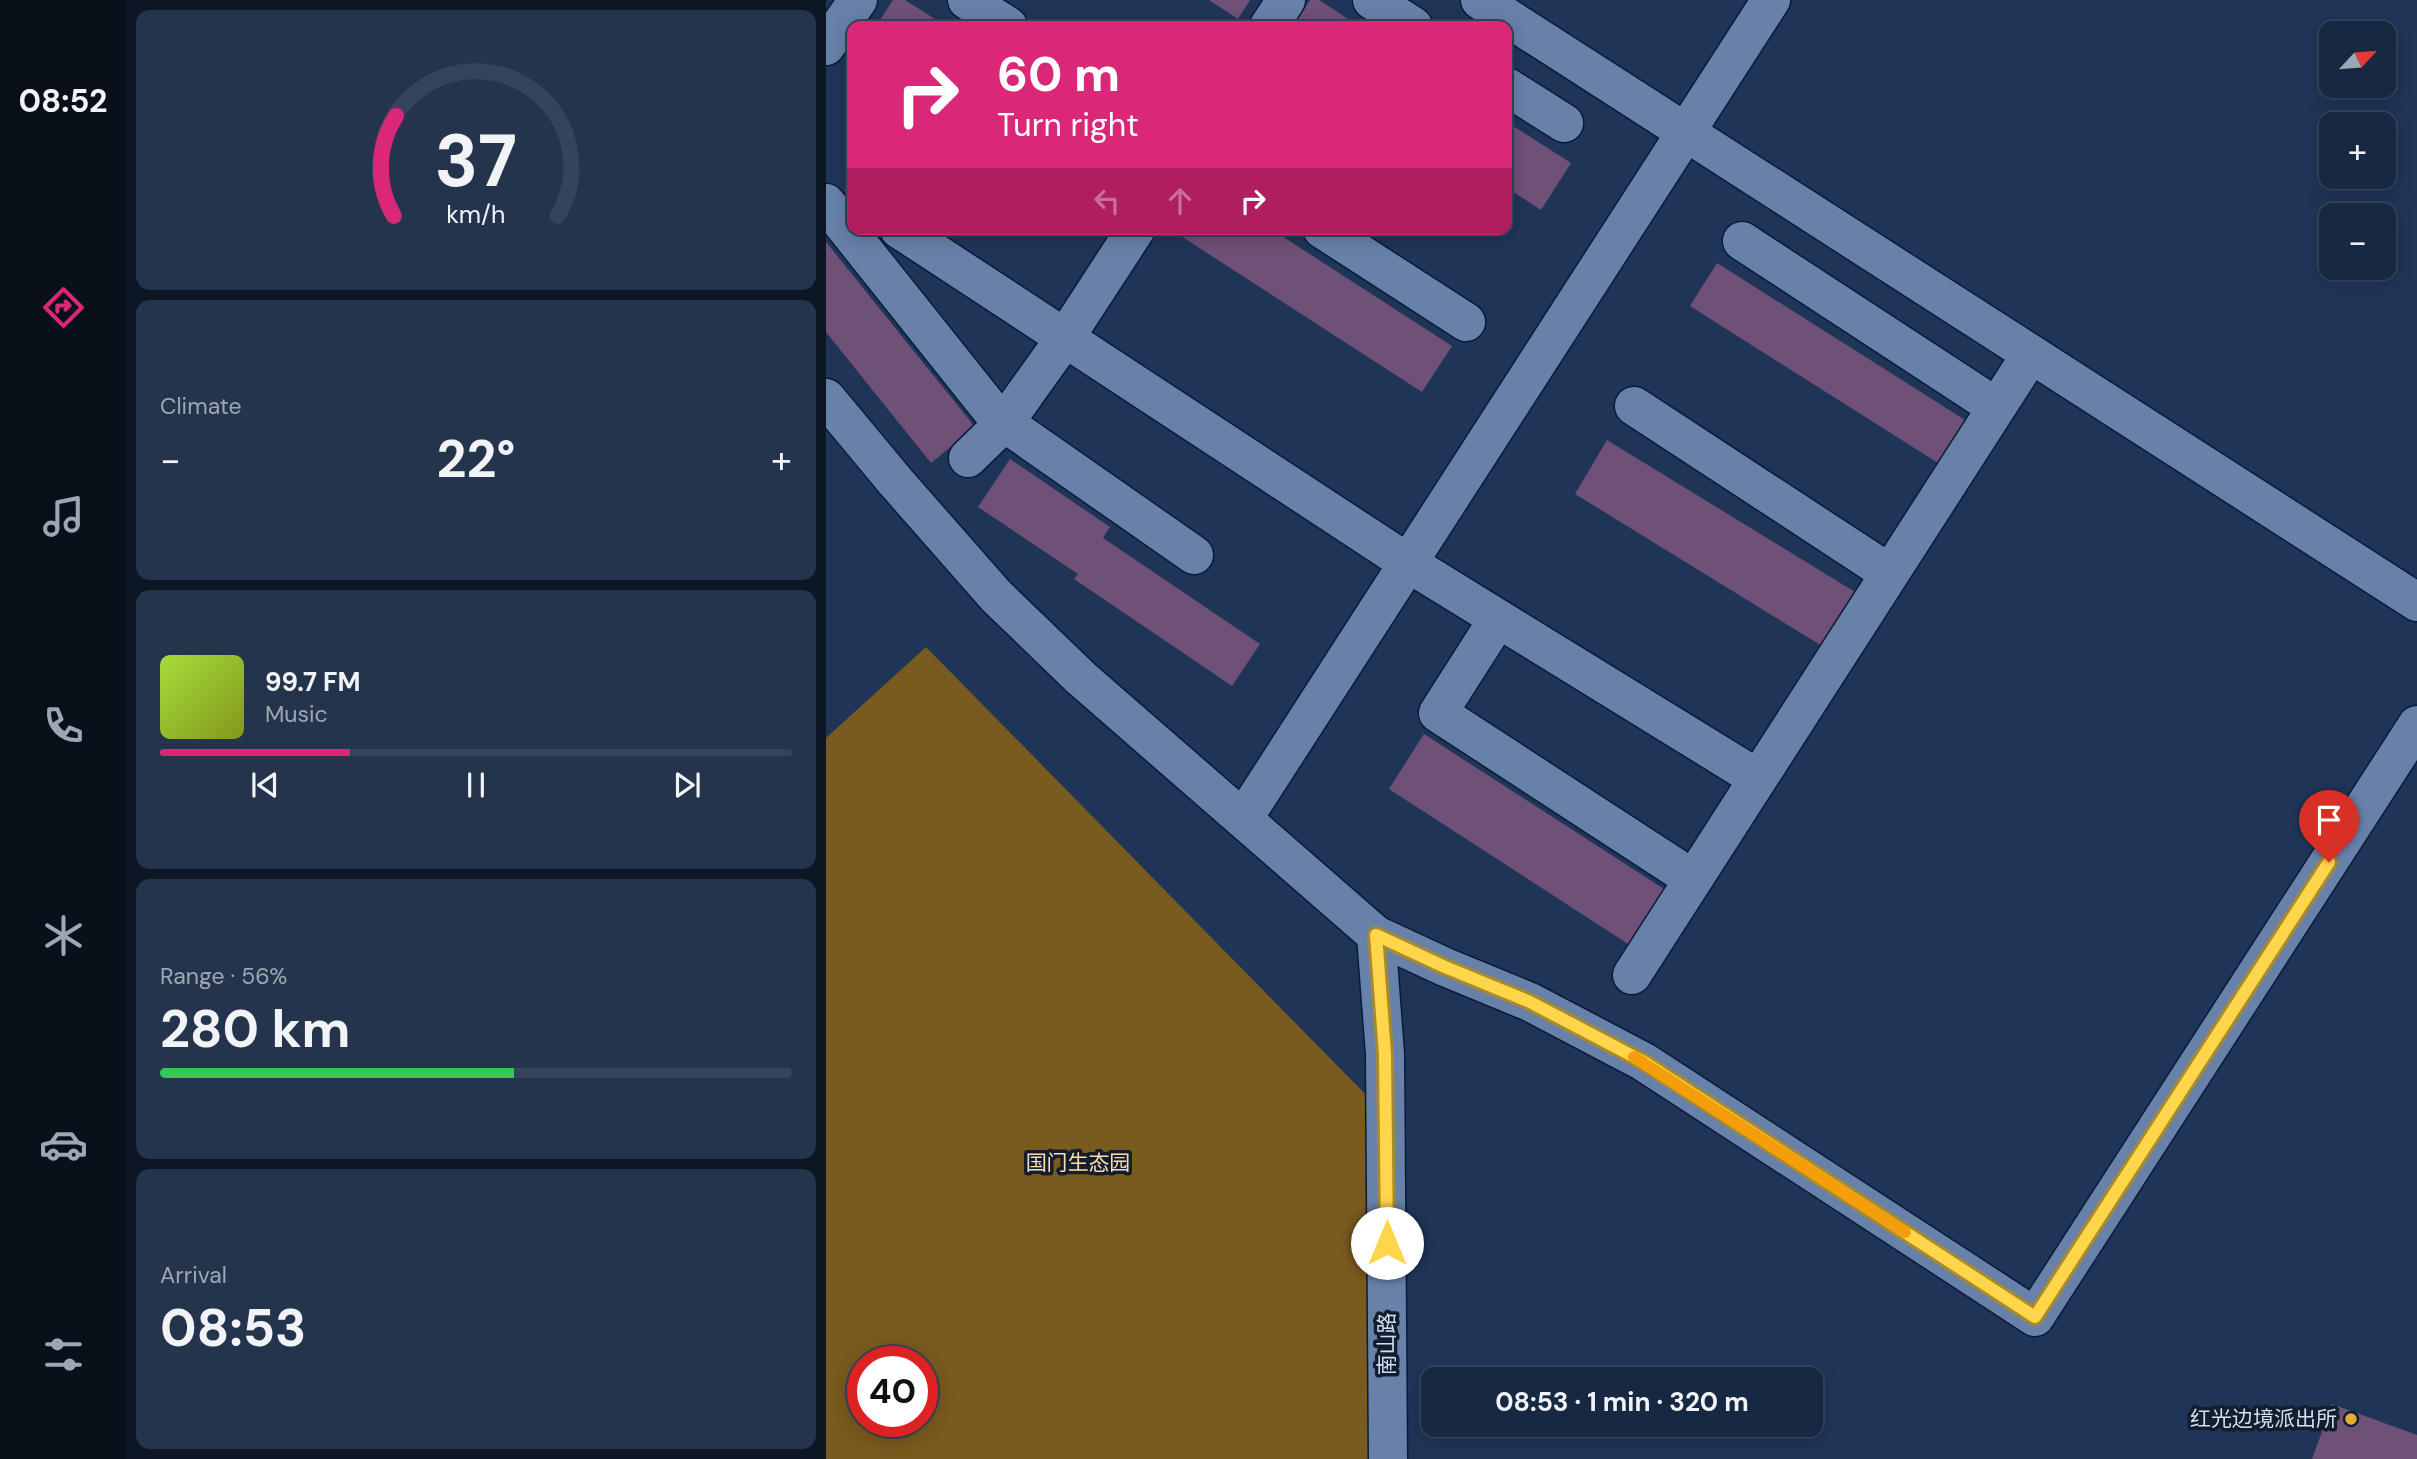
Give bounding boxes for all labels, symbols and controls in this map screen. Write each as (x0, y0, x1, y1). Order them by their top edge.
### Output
north arrow (2319, 21, 2396, 98)
map controls (2319, 21, 2396, 280)
text: 60 m (997, 42, 1120, 106)
icon: right (882, 49, 973, 140)
text: 08:52 (18, 80, 108, 122)
text: Turn right (997, 104, 1139, 146)
button: + (2319, 112, 2396, 189)
text: 37 (435, 114, 517, 209)
icon: left (1088, 182, 1126, 220)
icon: ahead (1161, 182, 1199, 220)
icon: right (1234, 182, 1272, 220)
text: km/h (446, 198, 506, 231)
button: − (2319, 203, 2396, 280)
icon: directions (39, 283, 88, 332)
text: Climate (160, 391, 242, 421)
text: 22° (437, 425, 515, 493)
text: − (160, 435, 181, 485)
text: + (771, 435, 792, 485)
icon: music (39, 492, 88, 541)
text: 99.7 FM (265, 665, 361, 699)
text: Music (265, 699, 328, 729)
icon: phone (39, 701, 88, 750)
icon: previous (246, 766, 284, 804)
icon: pause (457, 766, 495, 804)
icon: next (668, 766, 706, 804)
pin (2299, 790, 2359, 862)
icon: arrive (2310, 801, 2348, 839)
icon: climate (39, 911, 88, 960)
text: Range · 56% (160, 961, 287, 991)
text: 280 km (160, 995, 350, 1063)
icon: car (39, 1120, 88, 1169)
park label: 国门生态园 (1026, 1149, 1131, 1177)
position arrow (1350, 1206, 1424, 1280)
text: Arrival (160, 1260, 227, 1290)
text: 08:53 (160, 1294, 306, 1362)
street label: 南山路 (1373, 1313, 1401, 1376)
icon: filters (39, 1330, 88, 1379)
speed limit sign: 40 (847, 1346, 938, 1437)
text: 08:53 · 1 min · 320 m (1495, 1385, 1749, 1419)
place label: 红光边境派出所 (2190, 1405, 2337, 1433)
marker: 红光边境派出所 (2343, 1411, 2359, 1427)

